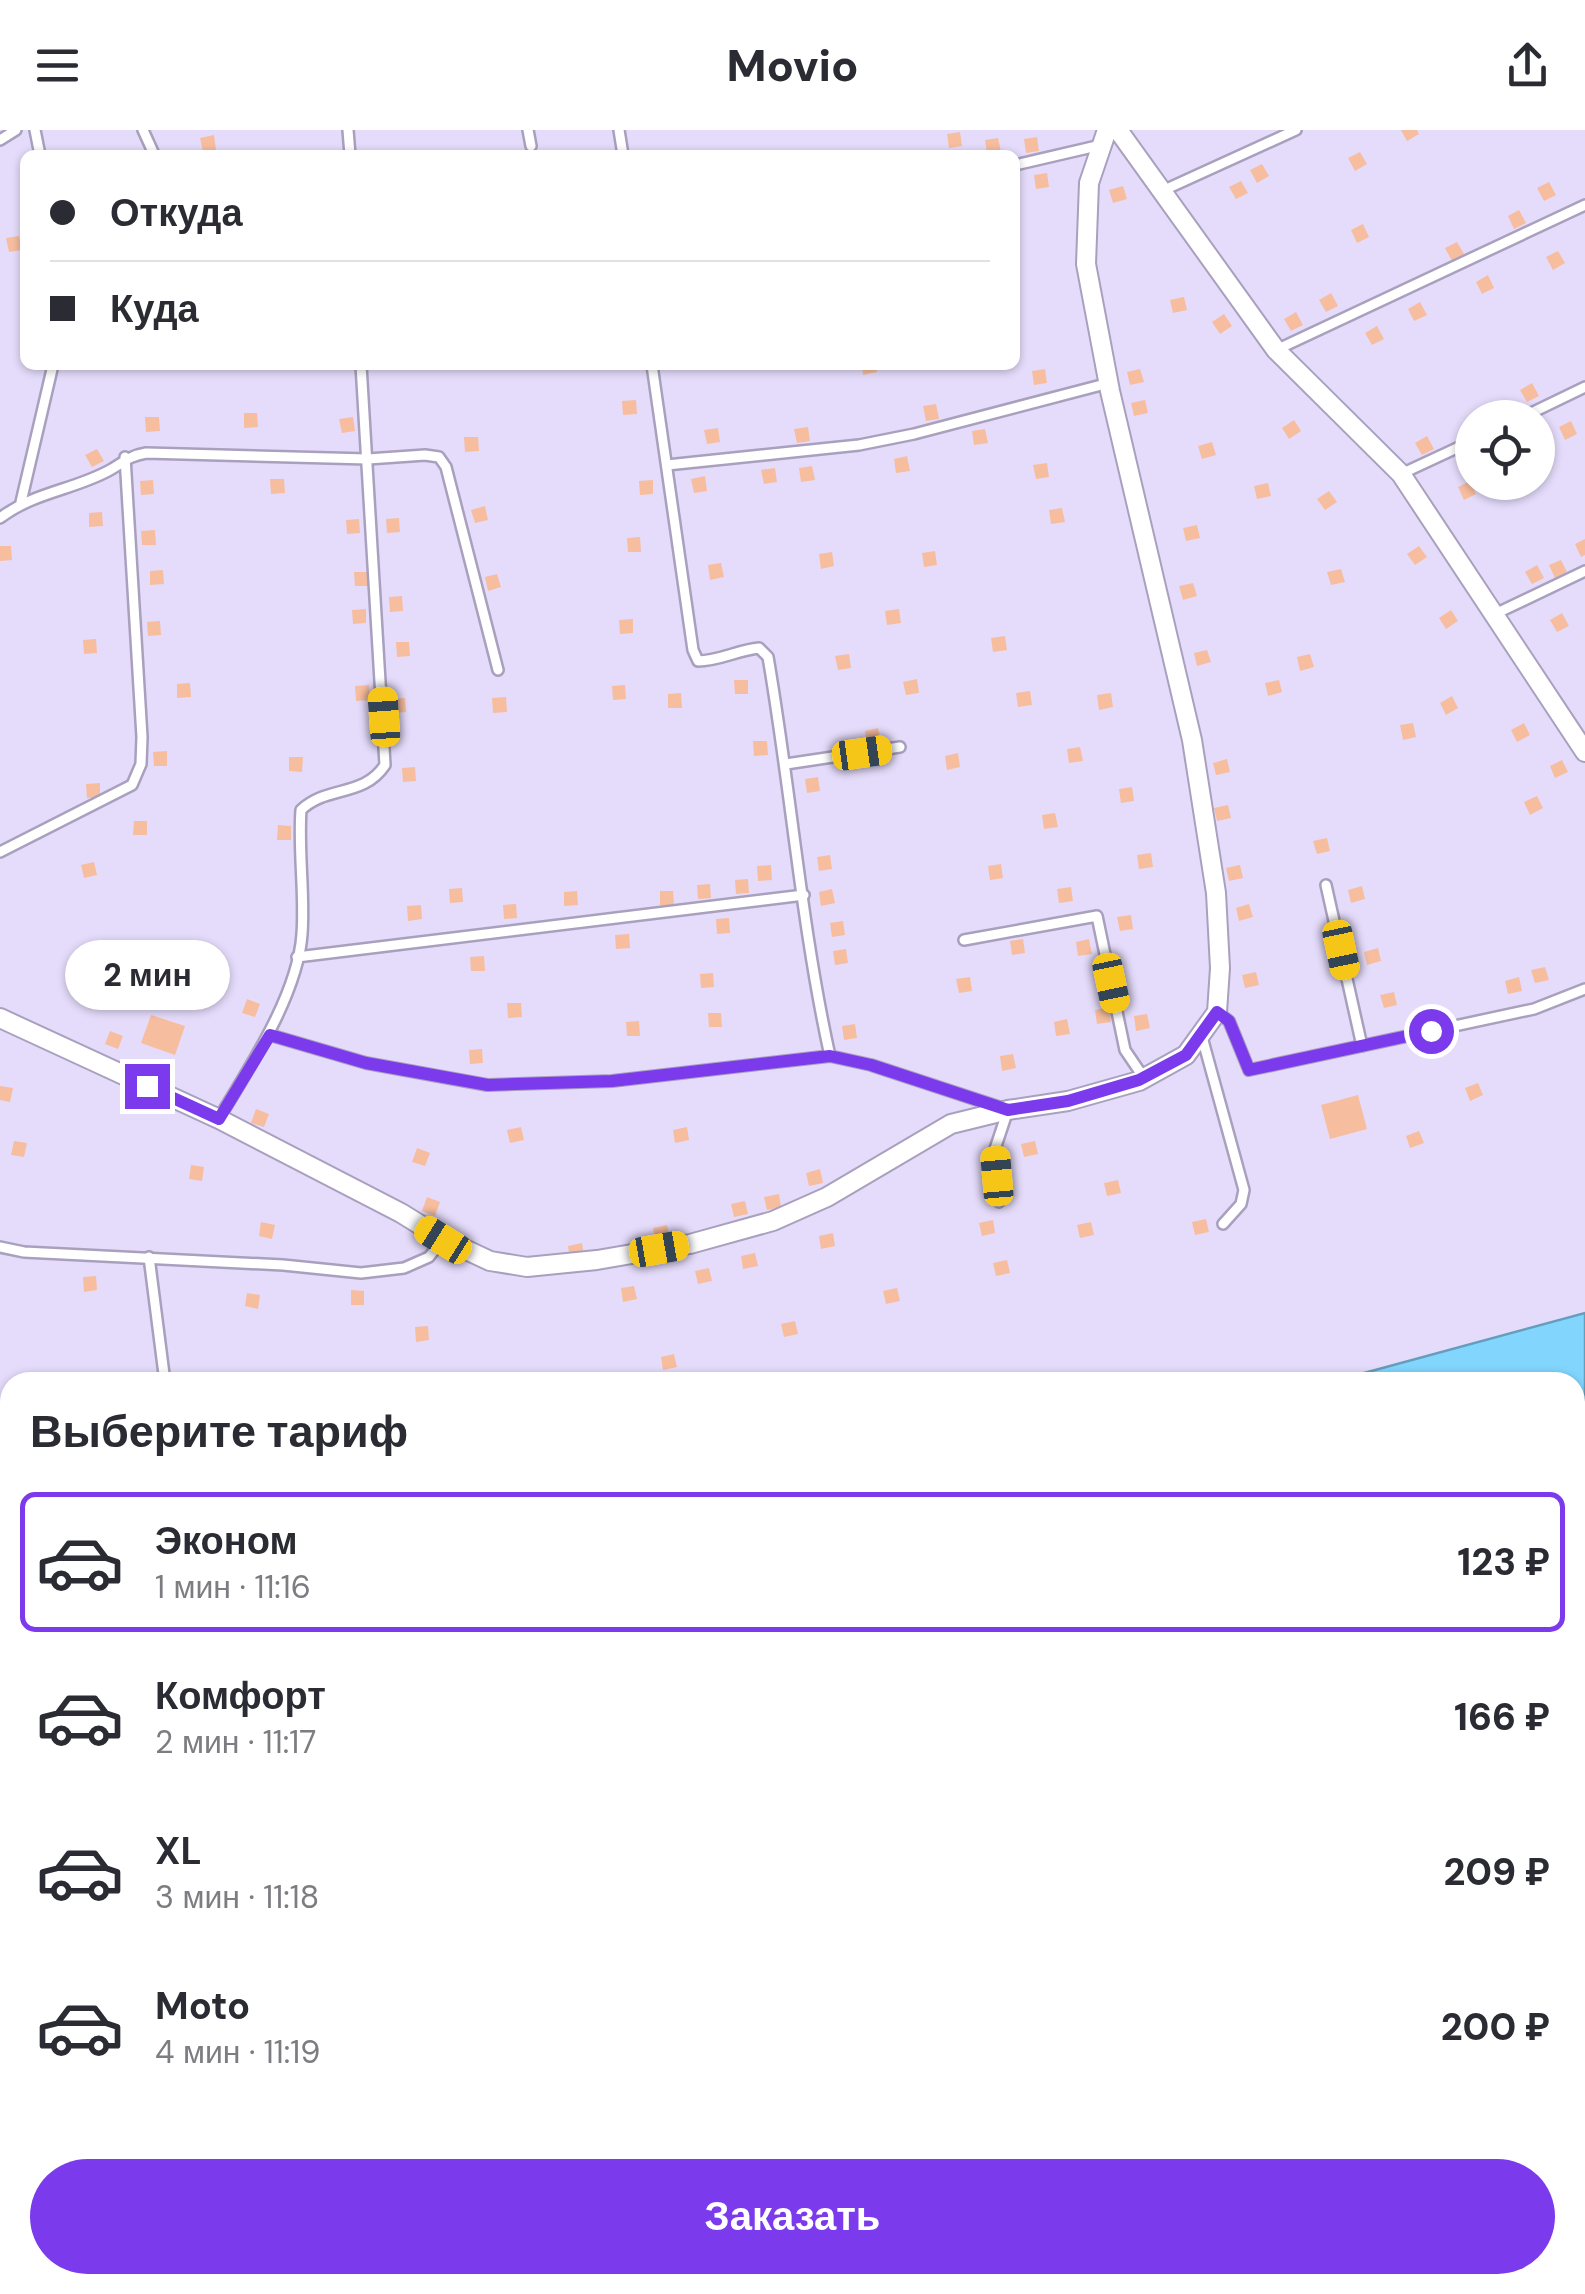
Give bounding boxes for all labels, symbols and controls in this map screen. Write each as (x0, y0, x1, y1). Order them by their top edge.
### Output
text: Movio (726, 36, 859, 95)
icon: menu (30, 38, 85, 93)
icon: share (1500, 38, 1555, 93)
text: Откуда (110, 188, 243, 238)
text: Куда (110, 284, 199, 334)
map controls (1455, 400, 1555, 500)
button: locate (1455, 400, 1555, 500)
car (367, 686, 401, 748)
car (830, 734, 894, 772)
car (1320, 918, 1362, 982)
callout: 2 мин (64, 941, 230, 1011)
car (1090, 951, 1132, 1015)
text: 2 мин (103, 954, 192, 996)
route start (1409, 1009, 1454, 1054)
route end (125, 1064, 170, 1109)
car (979, 1145, 1015, 1207)
car (410, 1211, 476, 1269)
car (627, 1229, 691, 1269)
text: Выберите тариф (30, 1402, 408, 1461)
text: Эконом (155, 1516, 298, 1566)
icon: car (35, 1517, 125, 1607)
text: 123 ₽ (1457, 1537, 1550, 1587)
text: 1 мин · 11:16 (155, 1566, 311, 1608)
text: Комфорт (155, 1671, 326, 1721)
icon: car (35, 1672, 125, 1762)
text: 166 ₽ (1454, 1692, 1550, 1742)
text: 2 мин · 11:17 (155, 1721, 316, 1763)
text: XL (155, 1826, 202, 1876)
icon: car (35, 1827, 125, 1917)
text: 209 ₽ (1443, 1847, 1550, 1897)
text: 3 мин · 11:18 (155, 1876, 319, 1918)
text: Moto (155, 1981, 250, 2031)
icon: car (35, 1982, 125, 2072)
text: 200 ₽ (1441, 2002, 1550, 2052)
text: 4 мин · 11:19 (155, 2031, 320, 2073)
button: Заказать (30, 2159, 1555, 2274)

